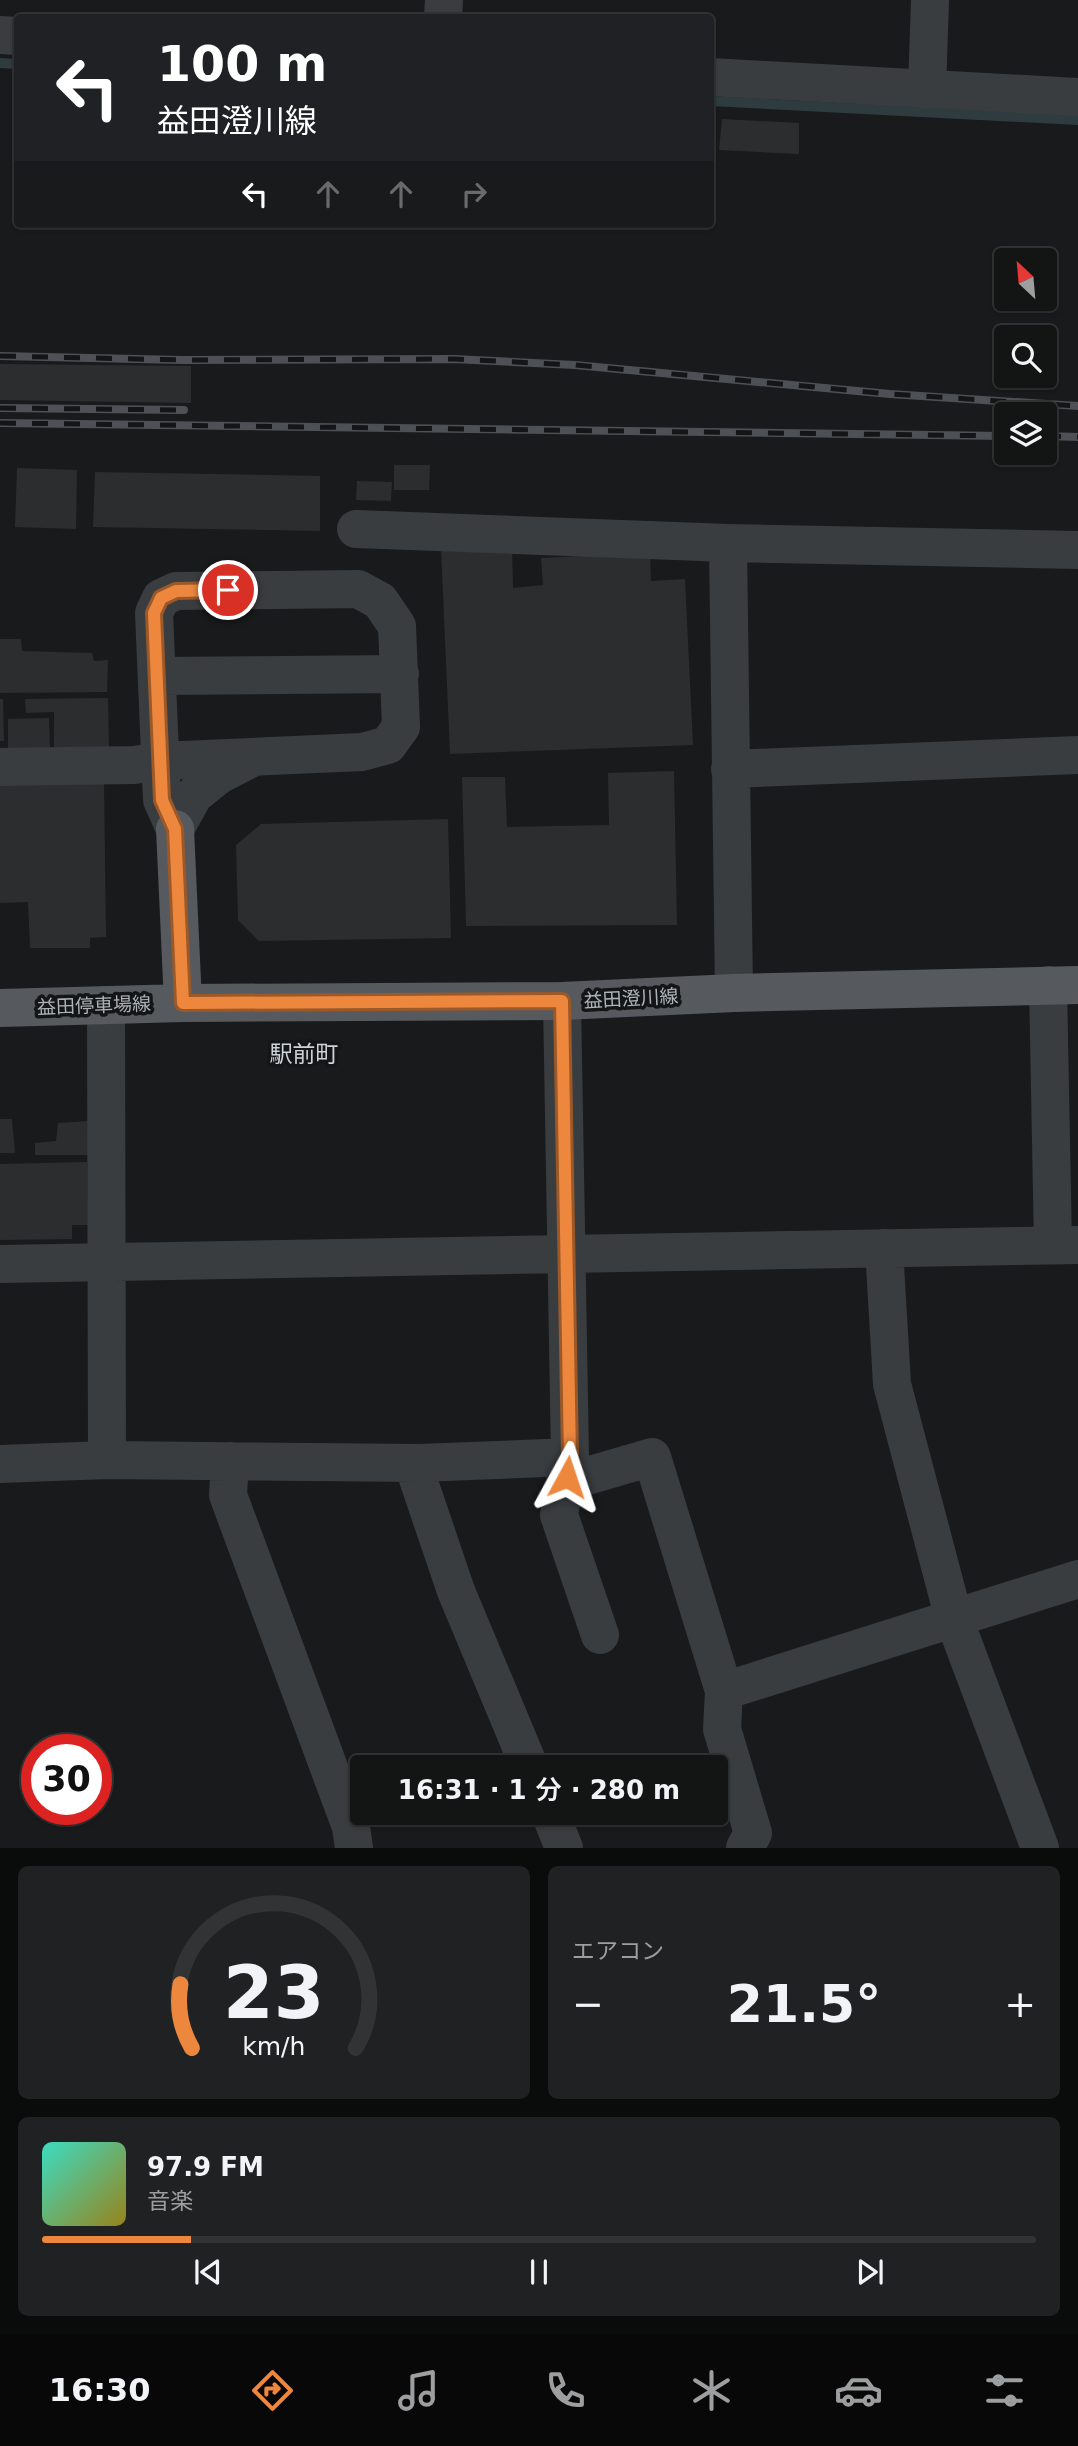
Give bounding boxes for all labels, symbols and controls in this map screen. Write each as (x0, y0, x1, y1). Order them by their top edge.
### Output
text: 100 m (157, 36, 327, 93)
icon: left (42, 42, 133, 133)
text: 益田澄川線 (157, 102, 317, 140)
icon: left (236, 175, 274, 213)
icon: ahead (309, 175, 347, 213)
icon: ahead (382, 175, 420, 213)
icon: right (455, 175, 493, 213)
north arrow (994, 248, 1057, 312)
map controls (994, 248, 1057, 465)
button: search (994, 325, 1057, 388)
button: layers (994, 402, 1057, 465)
pin (198, 560, 258, 620)
icon: arrive (209, 571, 247, 609)
street label: 益田澄川線 (583, 985, 679, 1011)
street label: 益田停車場線 (37, 992, 151, 1018)
district label: 駅前町 (270, 1041, 339, 1067)
position arrow (530, 1440, 604, 1514)
speed limit sign: 30 (21, 1734, 112, 1825)
text: 16:31 · 1 分 · 280 m (398, 1775, 680, 1805)
text: エアコン (572, 1938, 664, 1964)
text: 23 (223, 1951, 325, 2036)
text: 21.5° (727, 1974, 881, 2034)
text: − (572, 1982, 604, 2026)
text: + (1004, 1982, 1036, 2026)
text: km/h (242, 2032, 306, 2061)
text: 97.9 FM (147, 2152, 264, 2182)
text: 音楽 (147, 2188, 193, 2214)
icon: previous (189, 2253, 227, 2291)
icon: pause (520, 2253, 558, 2291)
icon: next (851, 2253, 889, 2291)
icon: directions (248, 2366, 297, 2415)
icon: music (394, 2366, 443, 2415)
icon: phone (541, 2366, 590, 2415)
icon: climate (687, 2366, 736, 2415)
icon: car (834, 2366, 883, 2415)
icon: filters (980, 2366, 1029, 2415)
text: 16:30 (49, 2371, 151, 2409)

